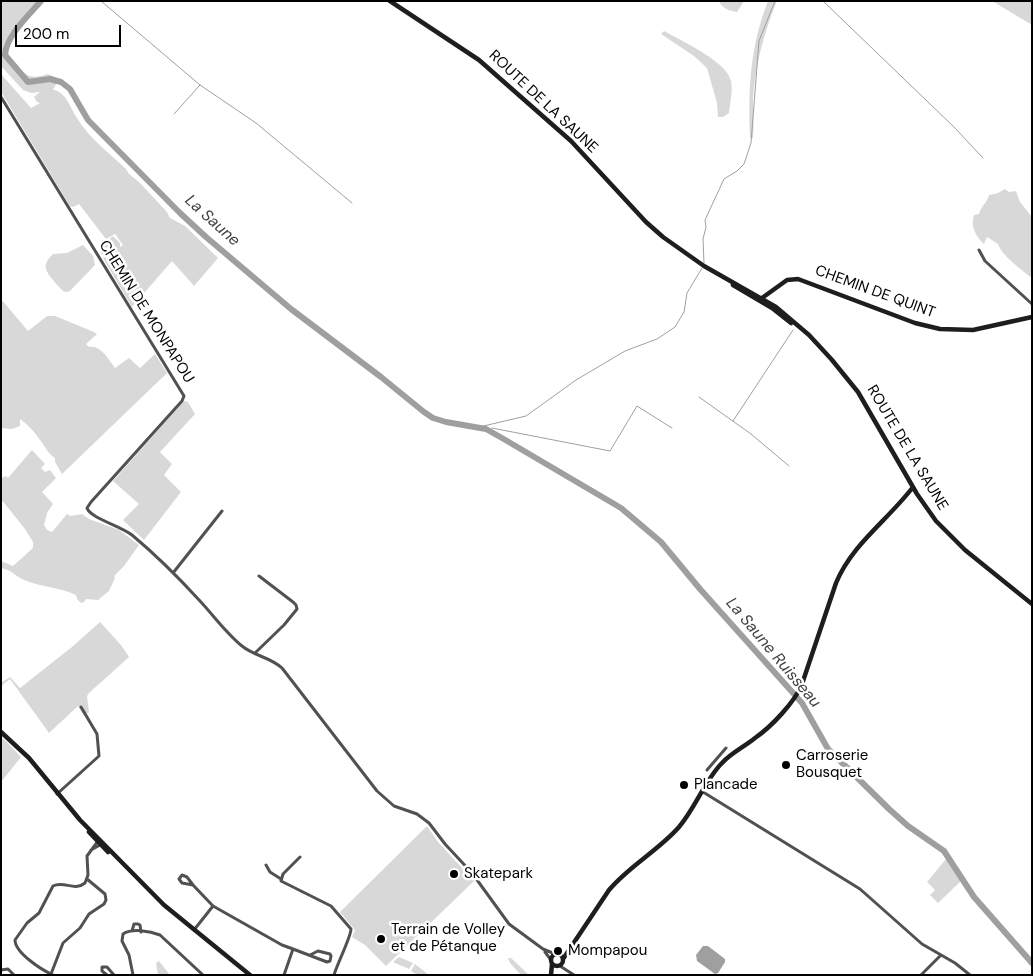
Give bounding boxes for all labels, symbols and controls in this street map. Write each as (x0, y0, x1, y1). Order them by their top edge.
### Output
scale bar (18, 15, 124, 47)
text: 200 m (23, 24, 69, 44)
street label: ROUTE DE LA SAUNE (485, 47, 601, 157)
water label: La Saune (181, 191, 243, 251)
street label: CHEMIN DE MONPAPOU (95, 237, 197, 387)
street label: CHEMIN DE QUINT (813, 262, 937, 322)
street label: ROUTE DE LA SAUNE (863, 382, 951, 514)
water label: La Saune Ruisseau (721, 594, 825, 712)
place label: Carroserie Bousquet (796, 747, 868, 782)
marker: Carroserie Bousquet (780, 759, 792, 771)
place label: Plancade (694, 776, 757, 794)
marker: Plancade (678, 779, 690, 791)
place label: Skatepark (464, 865, 533, 883)
marker: Skatepark (448, 868, 460, 880)
place label: Terrain de Volley et de Pétanque (391, 921, 505, 956)
marker: Terrain de Volley et de Pétanque (375, 933, 387, 945)
place label: Mompapou (568, 942, 647, 960)
marker: Mompapou (552, 945, 564, 957)

